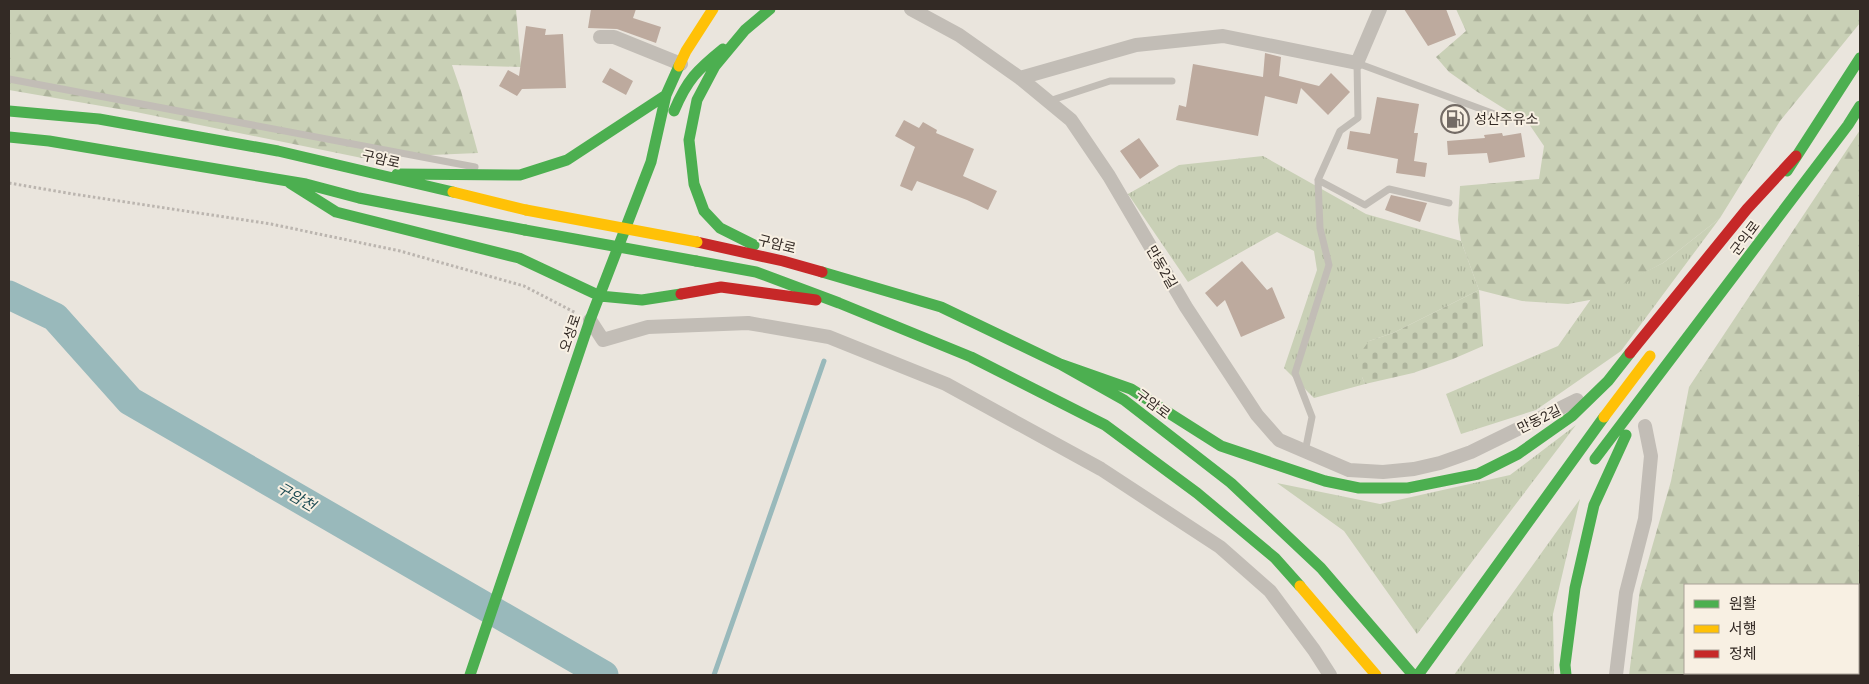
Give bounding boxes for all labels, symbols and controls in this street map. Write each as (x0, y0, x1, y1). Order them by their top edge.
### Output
fuel station icon: 성산주유소 (1440, 104, 1470, 134)
place label: 성산주유소 (1474, 111, 1539, 127)
street label: 구암로 (360, 147, 402, 171)
street label: 군익로 (1727, 218, 1763, 258)
street label: 구암로 (756, 232, 798, 256)
street label: 만동2길 (1143, 243, 1181, 291)
street label: 오성로 (556, 312, 584, 354)
street label: 구암로 (1133, 386, 1173, 422)
street label: 만동2길 (1515, 402, 1563, 436)
water label: 구암천 (274, 479, 320, 516)
legend (1684, 584, 1859, 674)
text: 원활 (1729, 595, 1757, 613)
text: 서행 (1729, 620, 1757, 638)
text: 정체 (1729, 645, 1757, 663)

